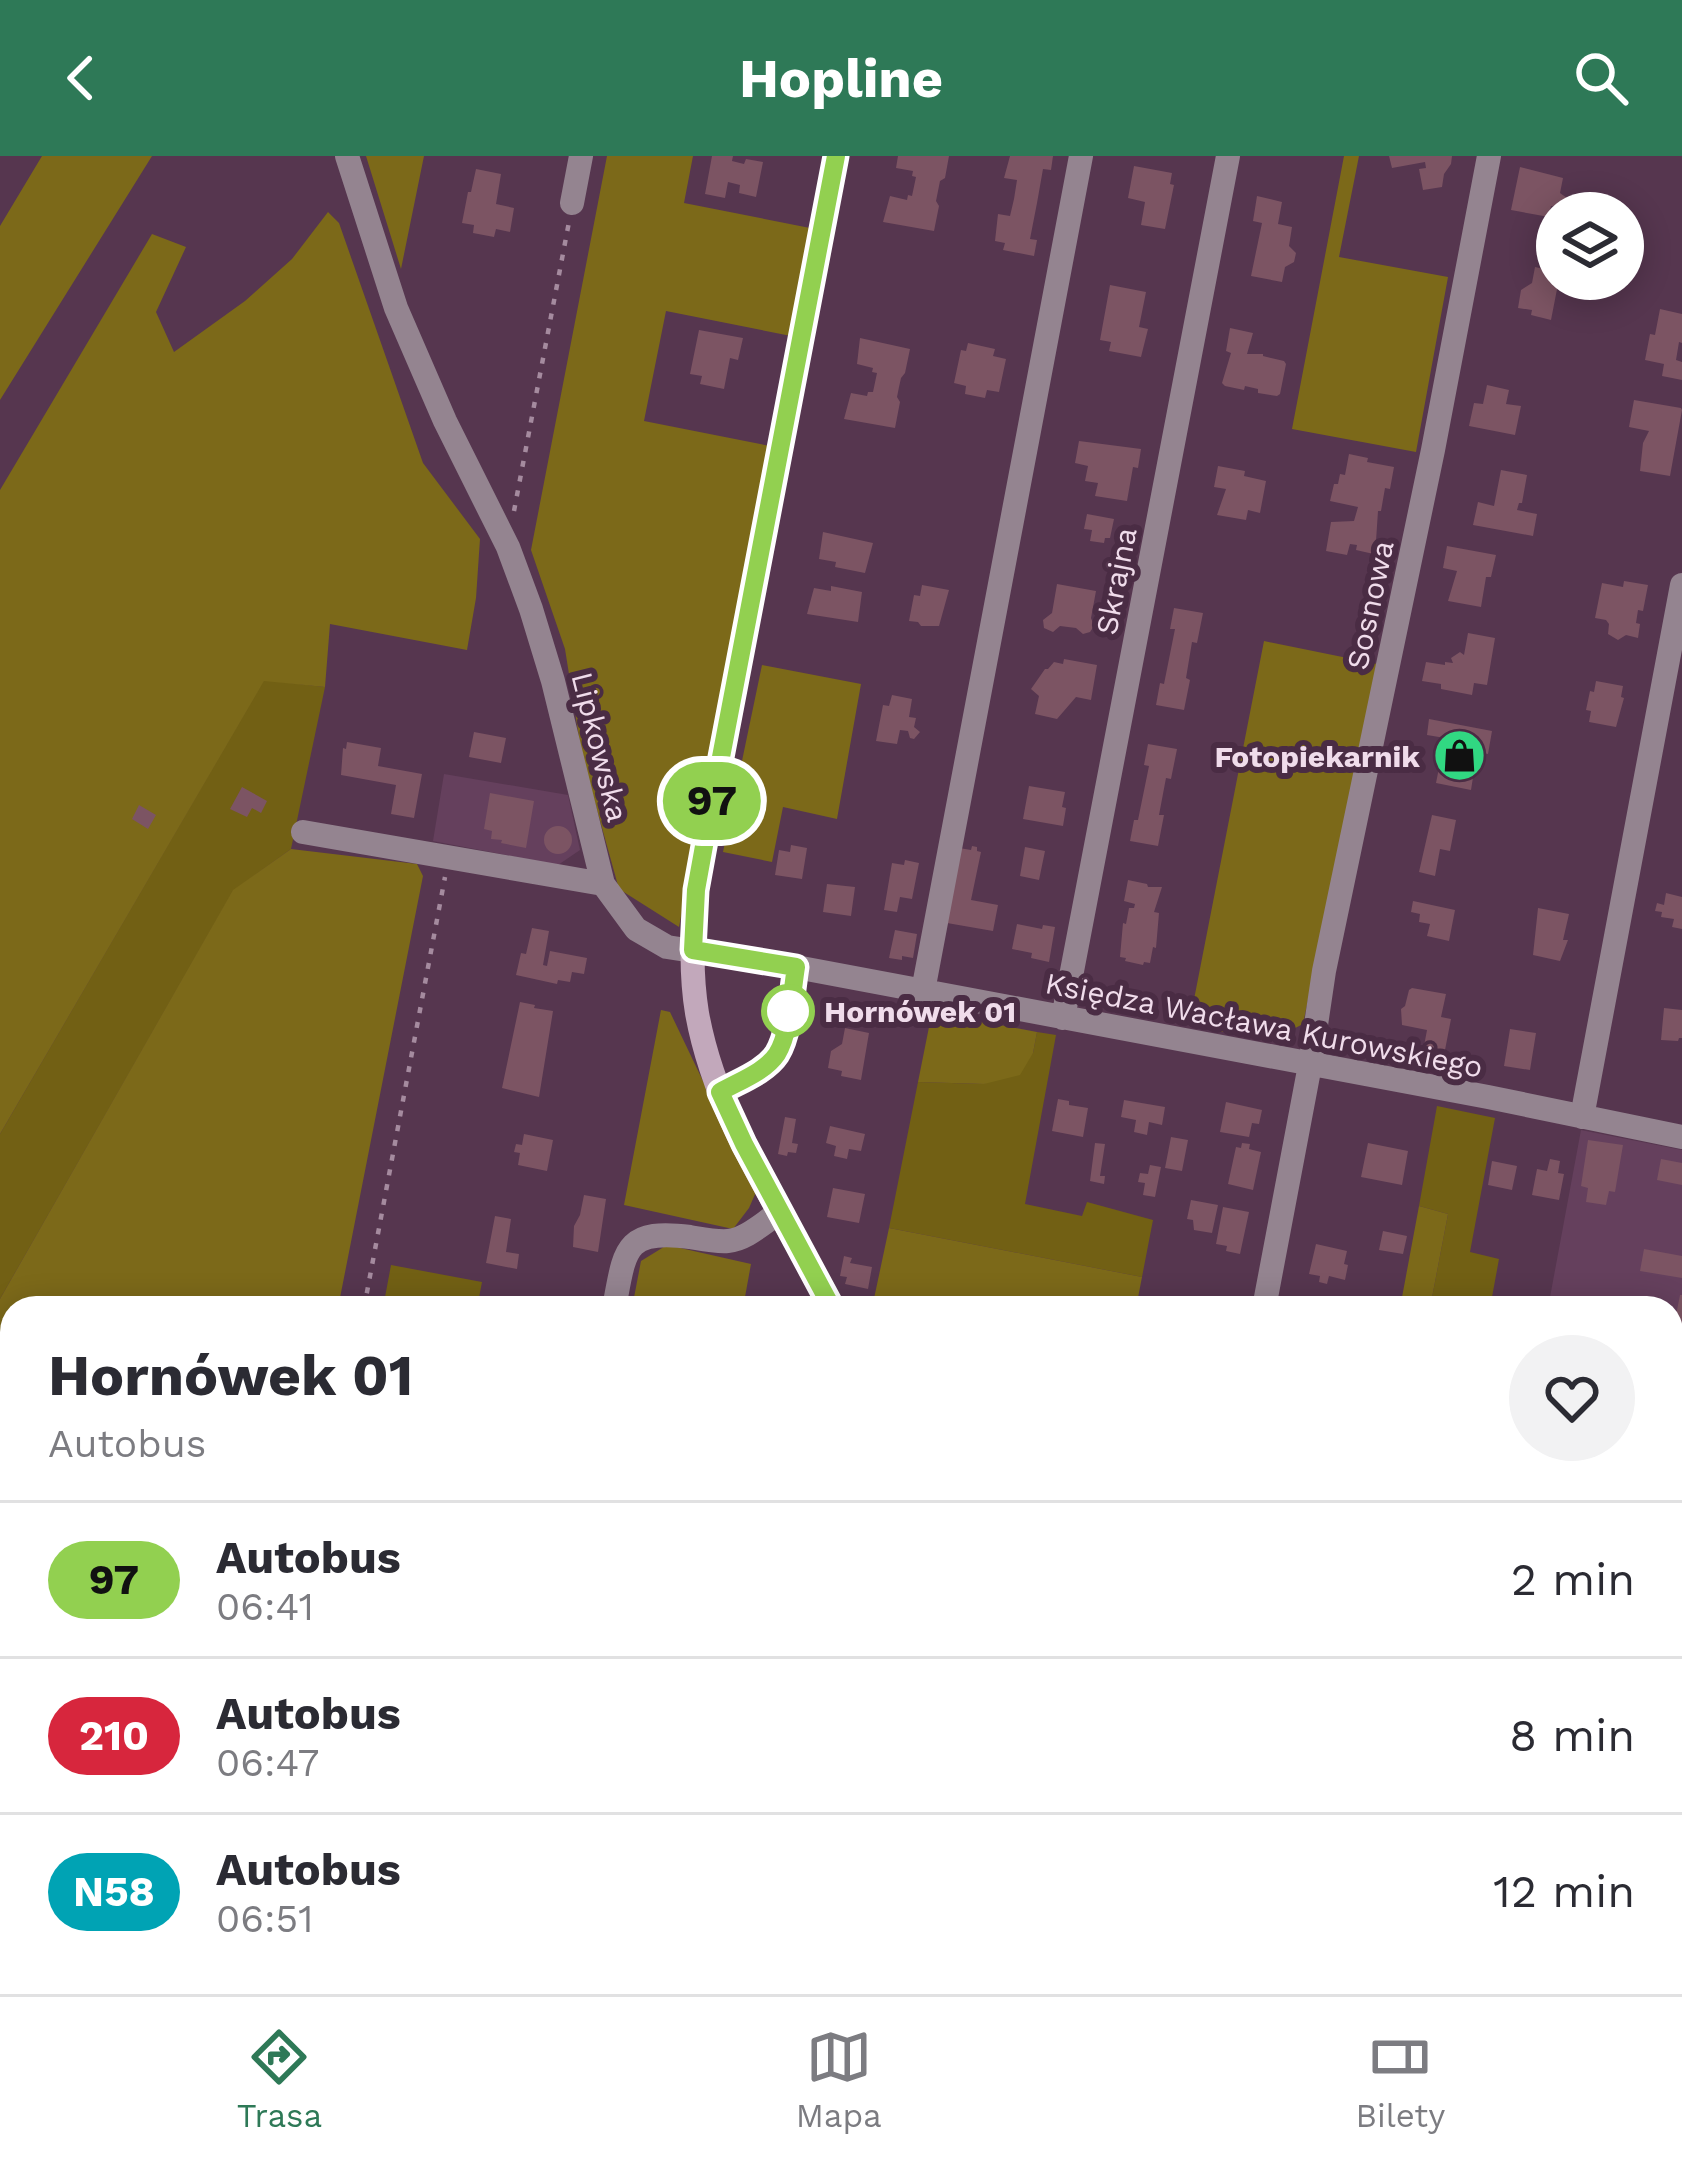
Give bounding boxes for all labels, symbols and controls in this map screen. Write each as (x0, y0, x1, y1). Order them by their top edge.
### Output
icon: back (48, 45, 114, 111)
icon: search (1568, 45, 1634, 111)
text: Hopline (739, 47, 943, 110)
map controls (1536, 192, 1644, 300)
button: layers (1536, 192, 1644, 300)
street label: Skrajna (1088, 524, 1144, 638)
street label: Sosnowa (1339, 537, 1401, 673)
street label: Lipkowska (565, 669, 635, 825)
shop icon: Fotopiekarnik (1431, 728, 1487, 784)
place label: Fotopiekarnik (1214, 739, 1420, 774)
line badge: 97 (658, 762, 766, 840)
text: 97 (687, 776, 737, 825)
street label: Księdza Wacława Kurowskiego (1042, 965, 1486, 1085)
marker: Hornówek 01 (763, 986, 813, 1036)
place label: Hornówek 01 (824, 994, 1016, 1029)
button: heart (1509, 1335, 1635, 1461)
text: Hornówek 01 (48, 1342, 413, 1409)
text: Autobus (48, 1421, 206, 1466)
text: Autobus (216, 1531, 401, 1584)
text: 2 min (1511, 1553, 1635, 1606)
text: 97 (89, 1555, 139, 1604)
text: 06:41 (216, 1584, 314, 1629)
text: Autobus (216, 1687, 401, 1740)
text: 8 min (1509, 1709, 1635, 1762)
text: 210 (79, 1711, 149, 1760)
text: 06:47 (216, 1740, 319, 1785)
text: Autobus (216, 1843, 401, 1896)
text: 12 min (1493, 1865, 1635, 1918)
text: N58 (73, 1867, 155, 1916)
text: 06:51 (216, 1896, 313, 1941)
tab: Trasa (237, 2024, 322, 2135)
tab: Mapa (796, 2024, 882, 2135)
tab: Bilety (1355, 2024, 1445, 2135)

